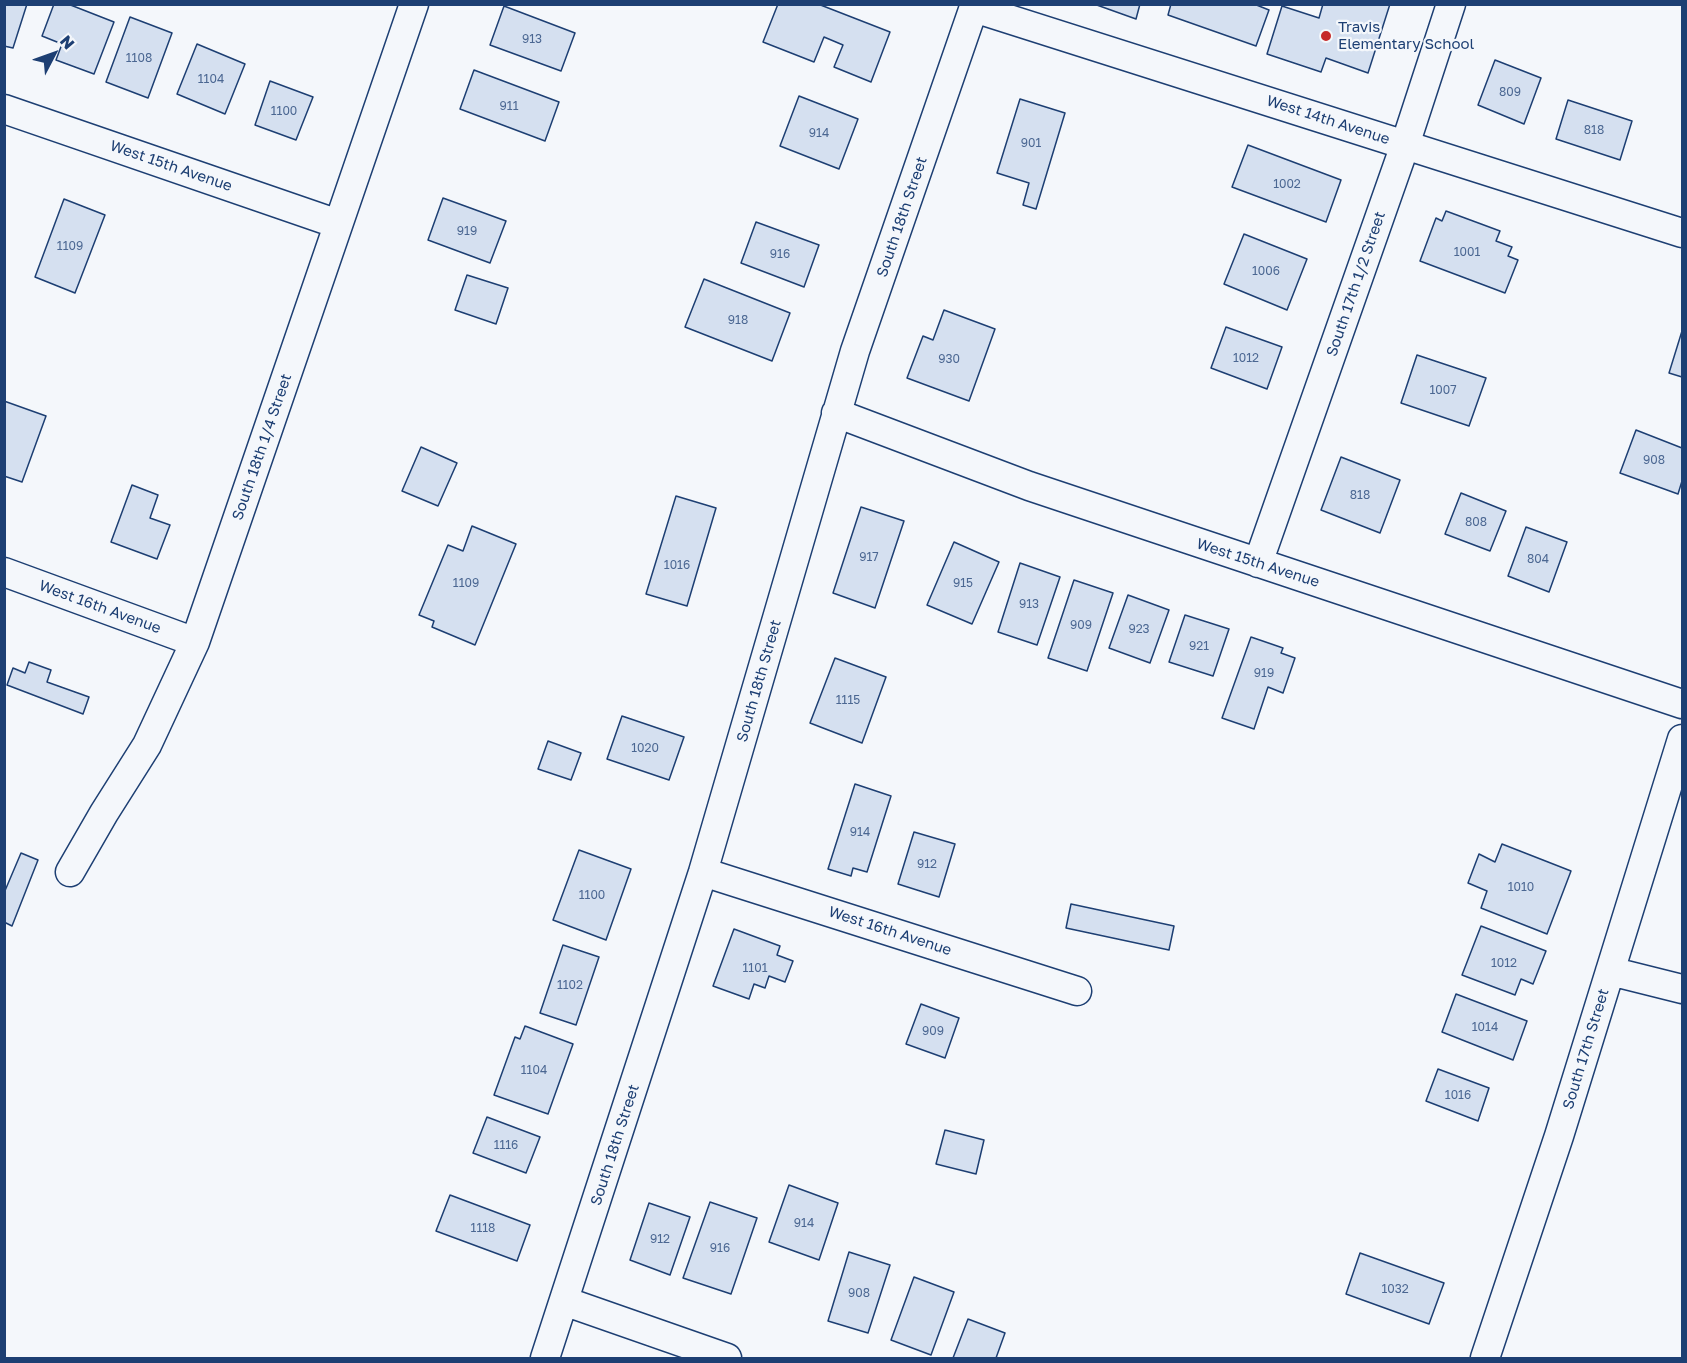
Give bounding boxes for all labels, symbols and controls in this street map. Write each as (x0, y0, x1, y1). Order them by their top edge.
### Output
place label: Travis Elementary School (1338, 18, 1474, 53)
north arrow (24, 24, 84, 84)
marker: Travis Elementary School (1319, 29, 1333, 43)
text: N (56, 31, 79, 53)
house number: 913 (522, 32, 542, 46)
house number: 1108 (126, 51, 152, 65)
house number: 1104 (198, 72, 224, 86)
house number: 809 (1499, 85, 1521, 99)
street label: West 14th Avenue (1264, 92, 1392, 148)
house number: 911 (500, 99, 518, 113)
house number: 1100 (271, 104, 297, 118)
house number: 818 (1584, 123, 1604, 137)
house number: 914 (809, 126, 829, 140)
house number: 901 (1021, 136, 1041, 150)
street label: West 15th Avenue (108, 137, 234, 195)
street label: South 18th Street (873, 154, 931, 280)
house number: 1002 (1273, 177, 1301, 191)
street label: South 17th 1/2 Street (1323, 209, 1389, 359)
house number: 919 (457, 224, 477, 238)
house number: 1109 (57, 239, 83, 253)
house number: 1001 (1454, 245, 1480, 259)
house number: 916 (770, 247, 790, 261)
house number: 1006 (1252, 264, 1280, 278)
house number: 918 (728, 313, 748, 327)
house number: 1012 (1233, 351, 1259, 365)
house number: 930 (938, 352, 960, 366)
street label: South 18th 1/4 Street (228, 371, 296, 523)
house number: 1007 (1429, 383, 1457, 397)
house number: 908 (1643, 453, 1665, 467)
house number: 818 (1350, 488, 1370, 502)
house number: 808 (1465, 515, 1487, 529)
street label: West 15th Avenue (1194, 535, 1322, 591)
house number: 917 (859, 550, 879, 564)
house number: 804 (1527, 552, 1549, 566)
house number: 1016 (664, 558, 690, 572)
house number: 1109 (453, 576, 479, 590)
house number: 915 (953, 576, 973, 590)
street label: West 16th Avenue (37, 577, 163, 637)
house number: 913 (1019, 597, 1039, 611)
street label: South 18th Street (733, 618, 785, 744)
house number: 909 (1070, 618, 1092, 632)
house number: 923 (1128, 622, 1150, 636)
house number: 921 (1189, 639, 1209, 653)
house number: 919 (1254, 666, 1274, 680)
house number: 1115 (836, 693, 860, 707)
house number: 1020 (631, 741, 659, 755)
house number: 914 (850, 825, 870, 839)
house number: 912 (917, 857, 937, 871)
house number: 1010 (1508, 880, 1534, 894)
house number: 1100 (579, 888, 605, 902)
street label: West 16th Avenue (826, 903, 954, 959)
house number: 1012 (1491, 956, 1517, 970)
house number: 1101 (743, 961, 767, 975)
house number: 1102 (557, 978, 583, 992)
street label: South 17th Street (1559, 986, 1613, 1112)
house number: 1014 (1472, 1020, 1498, 1034)
house number: 909 (922, 1024, 944, 1038)
house number: 1104 (521, 1063, 547, 1077)
street label: South 18th Street (587, 1082, 643, 1208)
house number: 1016 (1445, 1088, 1471, 1102)
house number: 1116 (494, 1138, 518, 1152)
house number: 914 (794, 1216, 814, 1230)
house number: 1118 (471, 1221, 495, 1235)
house number: 912 (650, 1232, 670, 1246)
house number: 916 (710, 1241, 730, 1255)
house number: 1032 (1381, 1282, 1409, 1296)
house number: 908 (848, 1286, 870, 1300)

